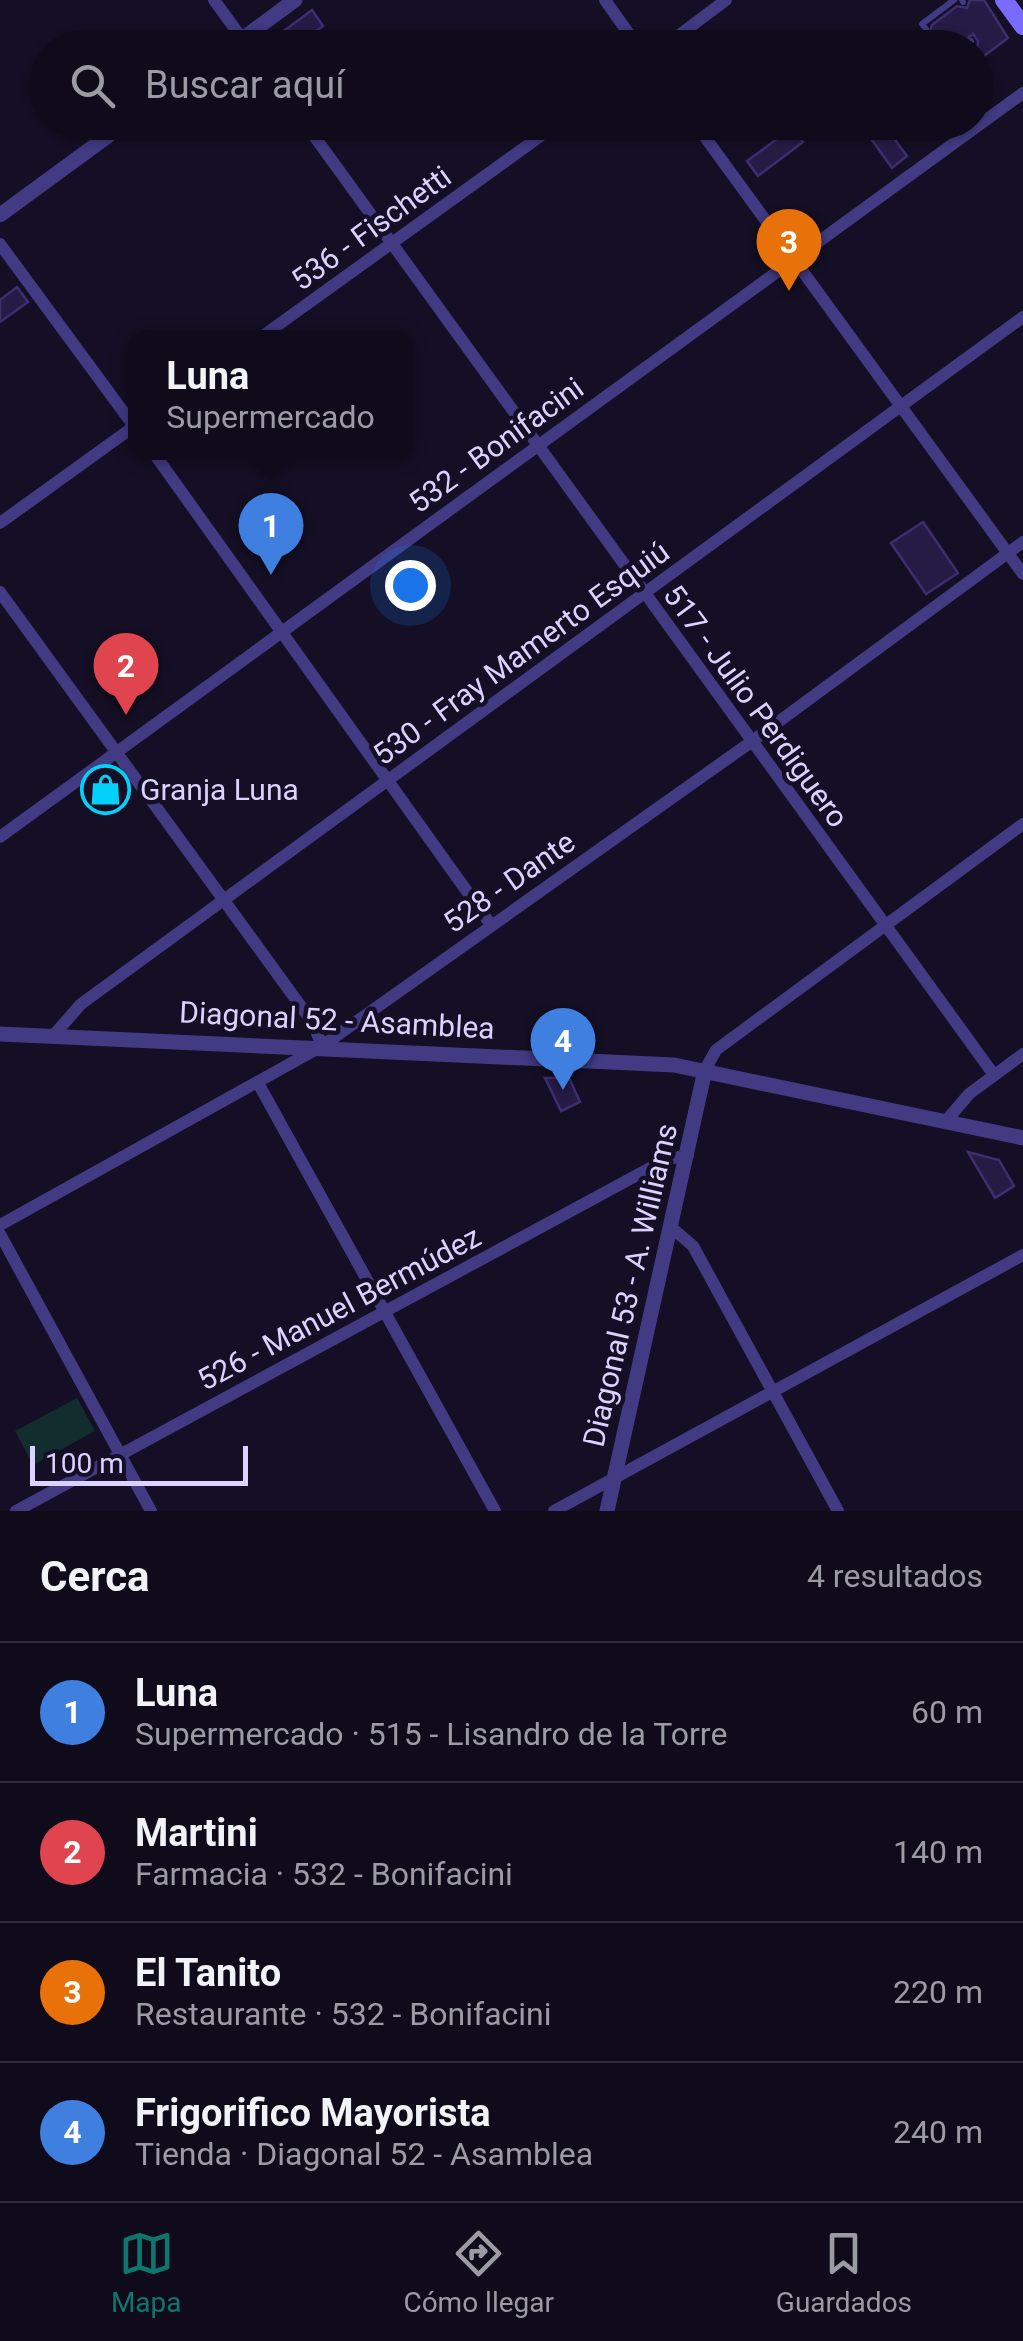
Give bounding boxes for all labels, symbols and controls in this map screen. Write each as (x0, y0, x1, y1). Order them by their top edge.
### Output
search box (30, 30, 993, 140)
icon: search (65, 58, 120, 113)
text: Buscar aquí (145, 63, 345, 107)
street label: 536 - Fischetti (285, 159, 457, 297)
pin: 3 (756, 208, 822, 291)
popup (128, 330, 413, 460)
text: Luna (166, 354, 249, 398)
street label: 532 - Bonifacini (402, 370, 590, 520)
text: Supermercado (166, 398, 375, 436)
pin: 1 (238, 492, 304, 575)
street label: 530 - Fray Mamerto Esquiú (366, 534, 676, 772)
your location (385, 560, 436, 611)
street label: 517 - Julio Perdiguero (656, 578, 856, 834)
pin: 2 (94, 632, 158, 715)
shop icon: Granja Luna (79, 763, 131, 815)
place label: Granja Luna (140, 772, 299, 807)
street label: 528 - Dante (437, 824, 581, 940)
street label: Diagonal 52 - Asamblea (178, 994, 496, 1046)
pin: 4 (530, 1008, 596, 1090)
street label: Diagonal 53 - A. Williams (576, 1120, 684, 1450)
street label: 526 - Manuel Bermúdez (192, 1219, 486, 1397)
scale bar (30, 1441, 248, 1486)
text: 100 m (45, 1447, 124, 1480)
text: Cerca (40, 1552, 150, 1601)
text: 4 resultados (807, 1557, 983, 1595)
text: Luna (135, 1671, 218, 1715)
text: 1 (63, 1693, 82, 1731)
text: 60 m (911, 1693, 983, 1731)
text: Supermercado · 515 - Lisandro de la Torre (135, 1715, 727, 1753)
text: Martini (135, 1811, 258, 1855)
text: 2 (63, 1833, 82, 1871)
text: 140 m (893, 1833, 983, 1871)
text: Farmacia · 532 - Bonifacini (135, 1855, 513, 1893)
text: El Tanito (135, 1951, 281, 1995)
text: 3 (63, 1973, 82, 2011)
text: 220 m (893, 1973, 983, 2011)
text: Restaurante · 532 - Bonifacini (135, 1995, 552, 2033)
text: Frigorifico Mayorista (135, 2091, 491, 2135)
text: 4 (63, 2113, 82, 2151)
text: 240 m (893, 2113, 983, 2151)
text: Tienda · Diagonal 52 - Asamblea (135, 2135, 593, 2173)
tab: Mapa (111, 2226, 182, 2319)
tab: Cómo llegar (403, 2226, 554, 2319)
tab: Guardados (776, 2226, 912, 2319)

